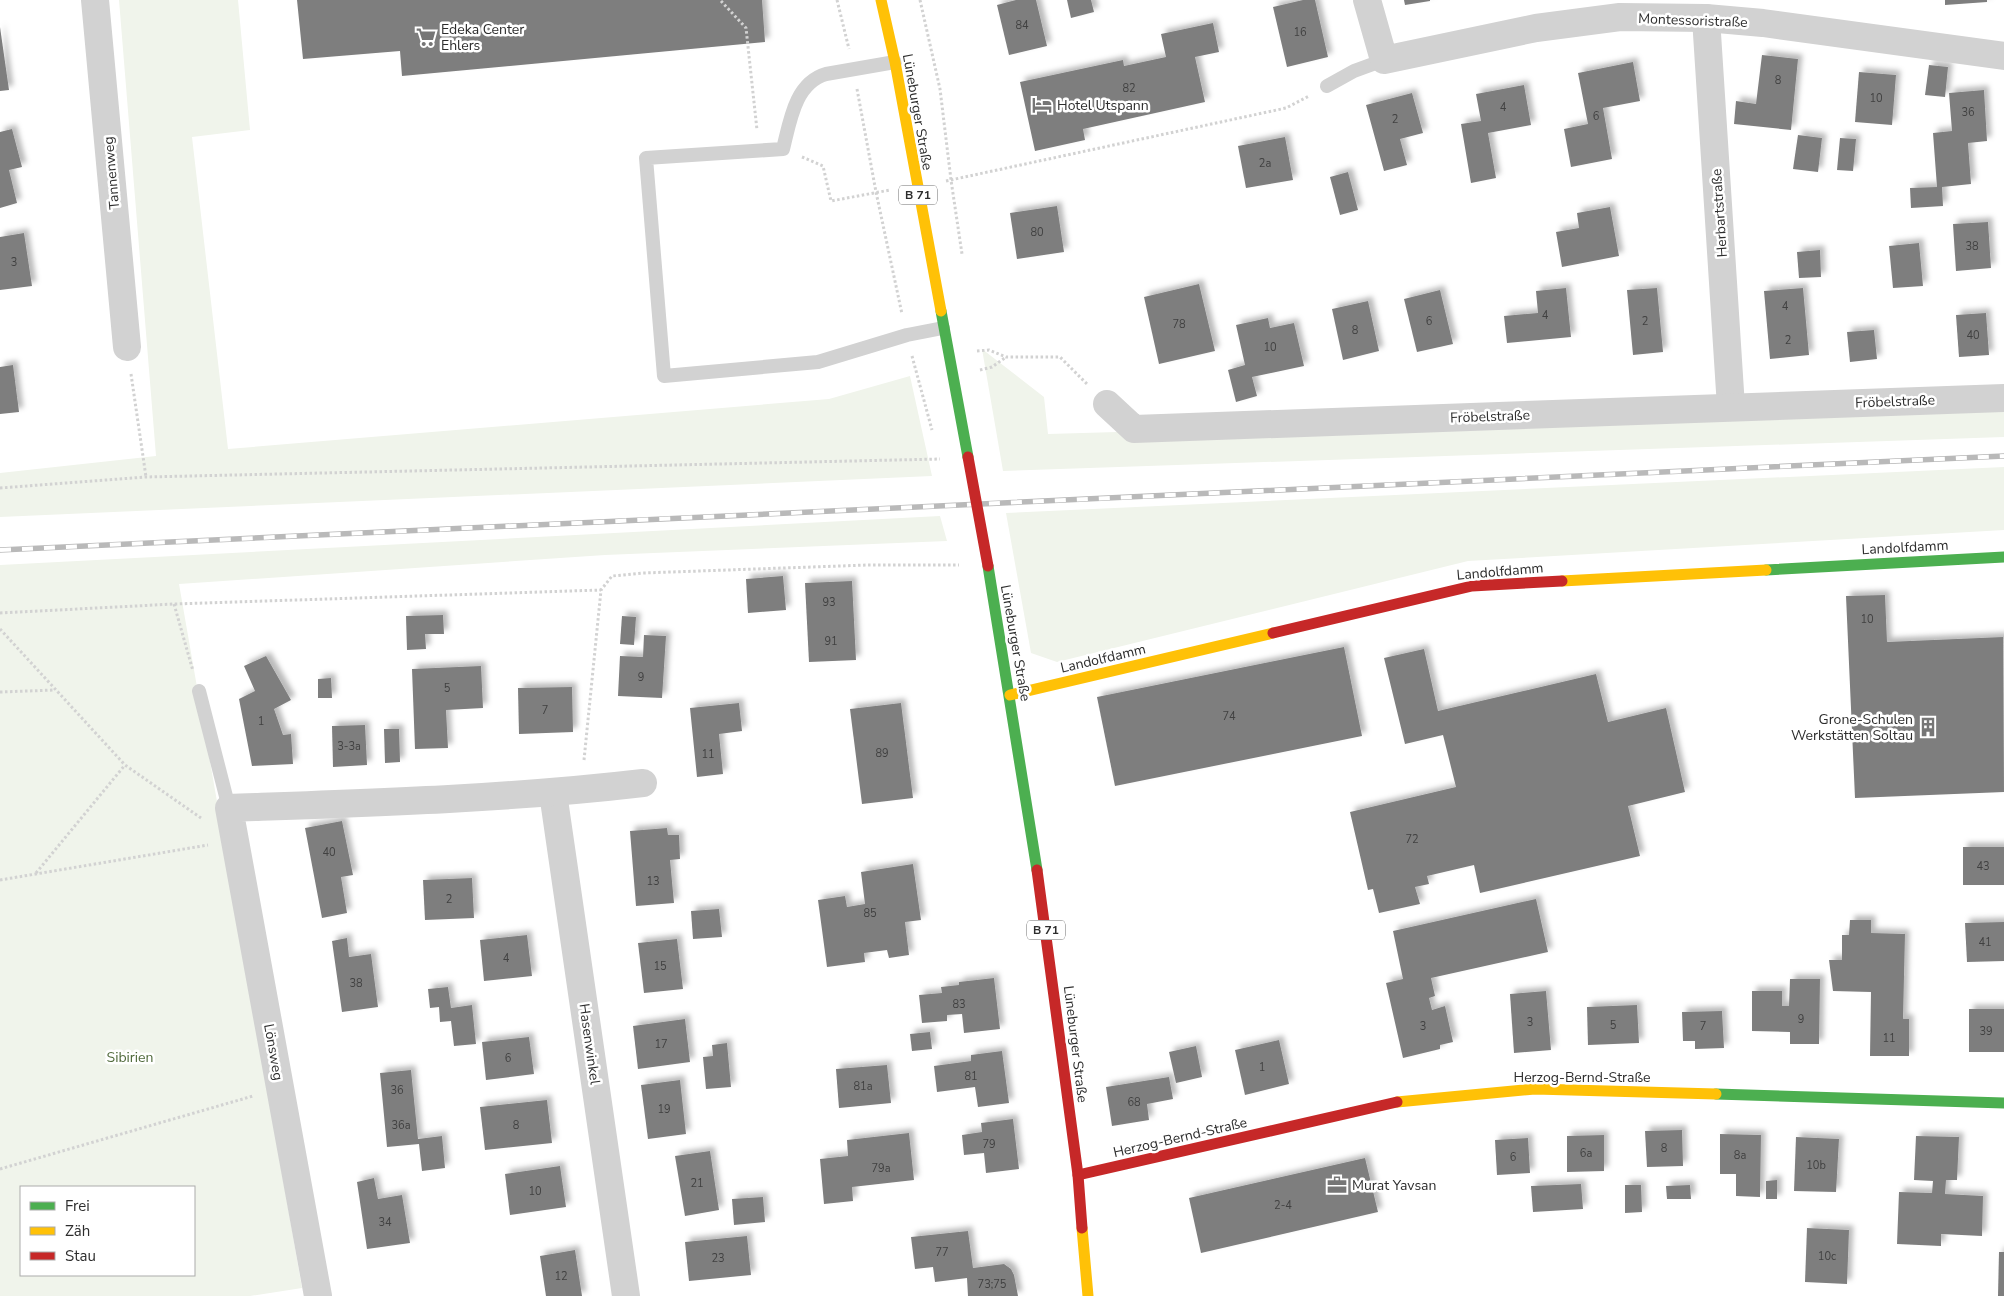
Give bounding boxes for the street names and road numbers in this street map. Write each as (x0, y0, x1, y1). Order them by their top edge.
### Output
street label: Montessoristraße (1638, 9, 1748, 32)
street label: Lüneburger Straße (898, 52, 937, 172)
street label: Tannenweg (99, 136, 124, 210)
street label: Herbartstraße (1707, 168, 1732, 258)
road number: B 71 (899, 186, 937, 204)
street label: Fröbelstraße (1855, 391, 1935, 412)
street label: Fröbelstraße (1450, 406, 1530, 427)
street label: Landolfdamm (1861, 536, 1949, 559)
street label: Landolfdamm (1456, 558, 1544, 585)
street label: Lüneburger Straße (996, 583, 1035, 703)
street label: Landolfdamm (1059, 639, 1148, 678)
road number: B 71 (1027, 920, 1065, 940)
street label: Lüneburger Straße (1059, 984, 1092, 1104)
street label: Hasenwinkel (574, 1002, 605, 1087)
street label: Lönsweg (259, 1022, 288, 1082)
street label: Herzog-Bernd-Straße (1513, 1068, 1651, 1087)
street label: Herzog-Bernd-Straße (1111, 1113, 1249, 1162)

